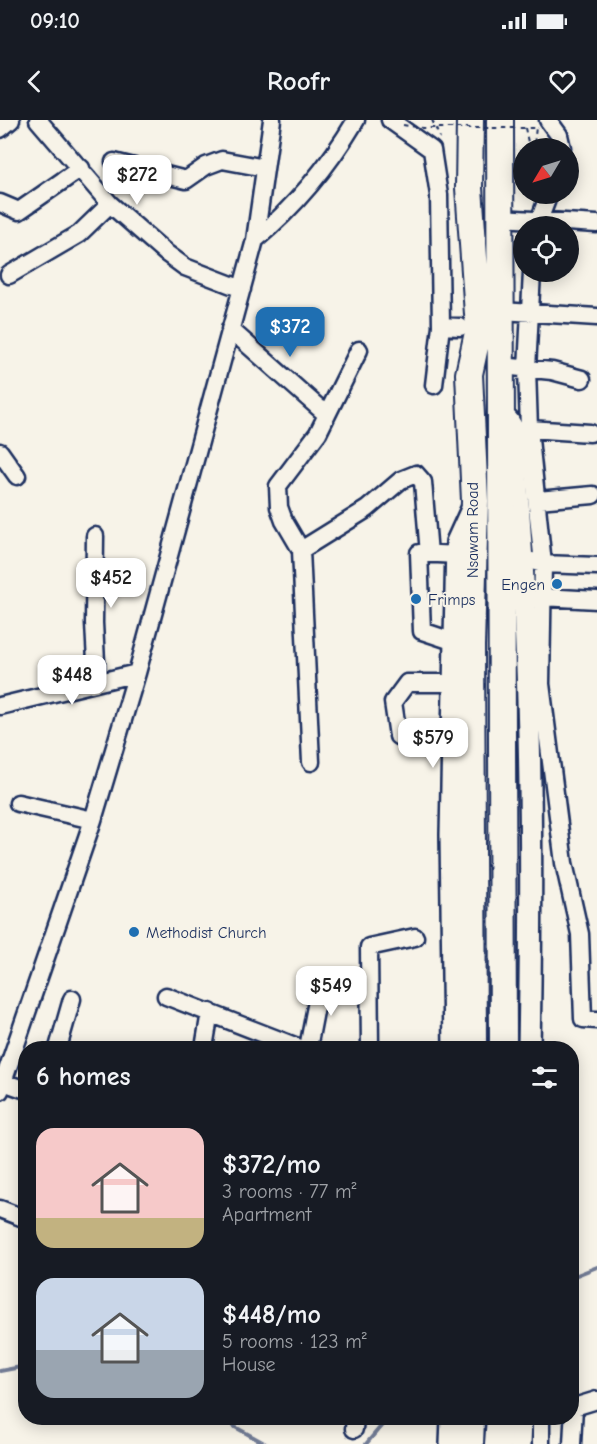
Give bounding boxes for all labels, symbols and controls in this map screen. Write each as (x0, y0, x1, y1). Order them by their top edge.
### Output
text: 09:10 (30, 8, 80, 34)
icon: back (18, 65, 51, 98)
icon: heart (546, 65, 579, 98)
text: Roofr (267, 66, 330, 97)
north arrow (513, 138, 579, 204)
map controls (513, 138, 579, 282)
pin: $272 (101, 155, 173, 206)
text: $272 (117, 163, 157, 186)
button: locate (513, 216, 579, 282)
pin: $372 (254, 307, 326, 358)
text: $372 (270, 315, 310, 338)
street label: Nsawam Road (464, 482, 482, 578)
pin: $452 (75, 558, 147, 609)
text: $452 (90, 566, 132, 589)
place label: Engen (501, 576, 545, 594)
marker: Engen (550, 577, 564, 591)
place label: Frimps (428, 591, 476, 609)
marker: Frimps (409, 592, 423, 606)
pin: $448 (36, 655, 108, 706)
text: $448 (51, 663, 93, 686)
pin: $579 (397, 718, 469, 769)
text: $579 (412, 726, 454, 749)
place label: Methodist Church (146, 924, 266, 942)
marker: Methodist Church (127, 925, 141, 939)
pin: $549 (295, 966, 367, 1017)
text: $549 (310, 974, 352, 997)
icon: filters (528, 1061, 561, 1094)
text: 6 homes (36, 1062, 131, 1092)
text: $372/mo (222, 1150, 321, 1180)
icon: home (84, 1152, 156, 1224)
text: 3 rooms · 77 m² (222, 1180, 356, 1203)
text: Apartment (222, 1203, 312, 1226)
text: $448/mo (222, 1300, 321, 1330)
icon: home (84, 1302, 156, 1374)
text: 5 rooms · 123 m² (222, 1330, 367, 1353)
text: House (222, 1353, 276, 1376)

